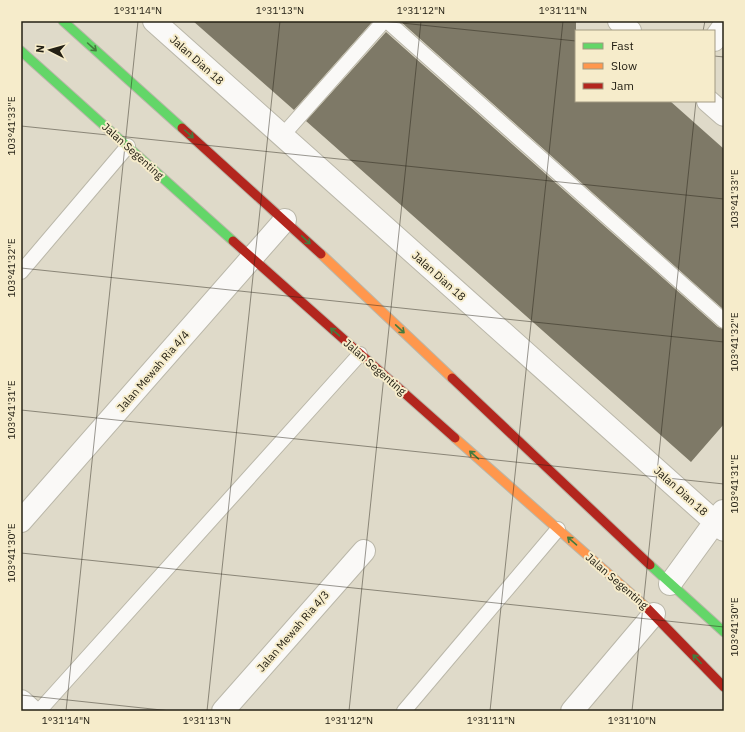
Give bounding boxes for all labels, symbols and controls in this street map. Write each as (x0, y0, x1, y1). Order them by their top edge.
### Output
text: 1°31'14"N (114, 4, 162, 17)
text: 1°31'13"N (256, 4, 304, 17)
text: 1°31'12"N (397, 4, 445, 17)
text: 1°31'11"N (539, 4, 587, 17)
north arrow (30, 30, 70, 70)
legend (575, 30, 715, 102)
street label: Jalan Dian 18 (167, 32, 227, 88)
text: Fast (611, 38, 634, 53)
one-way arrow (87, 42, 97, 52)
text: N (33, 44, 47, 54)
text: Slow (611, 58, 637, 73)
text: Jam (611, 78, 634, 93)
text: 103°41'33"E (5, 96, 18, 156)
street label: Jalan Segenting (99, 120, 167, 183)
one-way arrow (184, 129, 194, 139)
text: 103°41'33"E (728, 169, 741, 229)
one-way arrow (301, 235, 311, 245)
text: 103°41'32"E (5, 238, 18, 298)
street label: Jalan Dian 18 (409, 248, 469, 304)
text: 103°41'32"E (728, 312, 741, 372)
one-way arrow (395, 324, 405, 334)
street label: Jalan Mewah Ria 4/4 (114, 327, 192, 414)
one-way arrow (330, 327, 340, 337)
street label: Jalan Segenting (341, 336, 409, 398)
text: 103°41'31"E (5, 380, 18, 440)
one-way arrow (470, 451, 480, 460)
text: 103°41'31"E (728, 454, 741, 514)
street label: Jalan Dian 18 (651, 463, 711, 519)
text: 103°41'30"E (5, 523, 18, 583)
one-way arrow (567, 537, 577, 546)
street label: Jalan Segenting (583, 550, 651, 612)
street label: Jalan Mewah Ria 4/3 (254, 588, 332, 674)
text: 103°41'30"E (728, 597, 741, 657)
one-way arrow (692, 654, 702, 664)
text: 1°31'14"N (42, 714, 90, 727)
text: 1°31'13"N (183, 714, 231, 727)
text: 1°31'12"N (325, 714, 373, 727)
text: 1°31'11"N (467, 714, 515, 727)
text: 1°31'10"N (608, 714, 656, 727)

